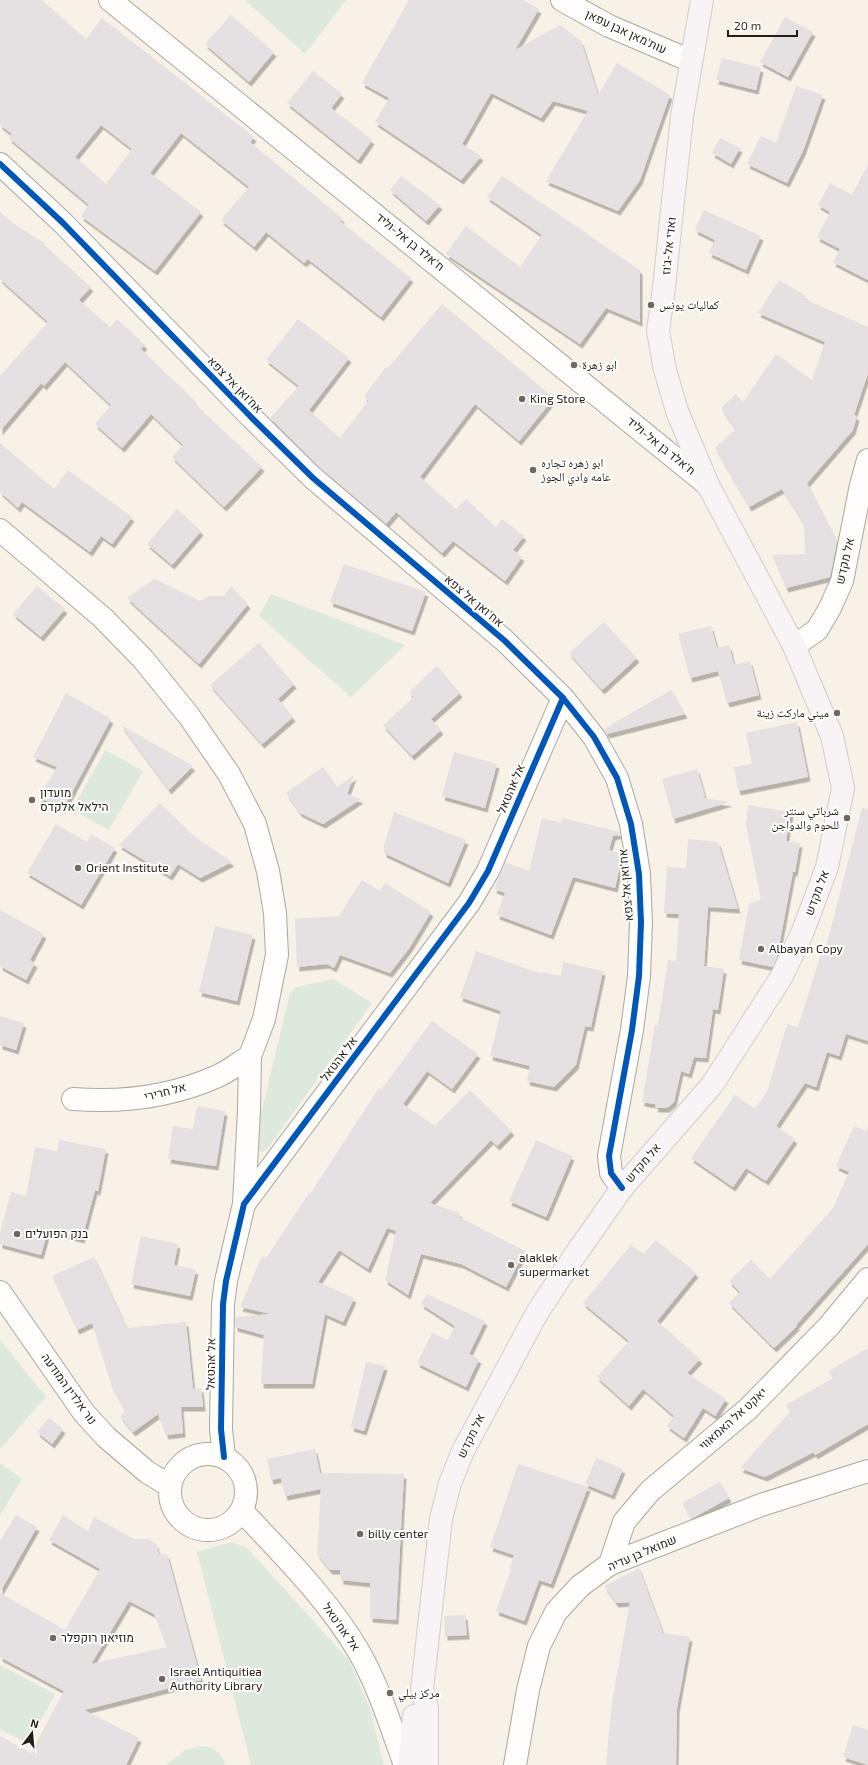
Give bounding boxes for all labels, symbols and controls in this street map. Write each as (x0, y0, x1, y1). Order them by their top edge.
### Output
street label: עות'מאן אבן עפאן (584, 6, 669, 56)
scale bar (728, 12, 797, 38)
text: 20 m (734, 18, 761, 32)
street label: ח'אלד בן אל-וליד (374, 209, 448, 273)
street label: ואדי אל-ג'וז (658, 216, 678, 275)
place label: كماليات يونس (659, 297, 719, 312)
marker: كماليات يونس (646, 300, 656, 310)
street label: אח'ואן אל צפא (205, 353, 266, 416)
place label: ابو زهرة (582, 357, 617, 372)
marker: ابو زهرة (569, 360, 579, 370)
place label: King Store (530, 391, 586, 405)
marker: King Store (517, 394, 527, 404)
street label: ח'אלד בן אל-וליד (625, 413, 699, 477)
place label: ابو زهره تجاره عامه وادي الجوز (540, 455, 611, 487)
marker: ابو زهره تجاره عامه وادي الجوز (528, 465, 538, 475)
street label: אל מקדש (832, 536, 856, 585)
street label: אח'ואן אל צפא (442, 571, 507, 629)
place label: ميني ماركت زينة (757, 705, 829, 723)
marker: ميني ماركت زينة (832, 708, 842, 718)
street label: אל אהטאל (493, 761, 527, 816)
place label: מועדון הילאל אלקדס (40, 785, 109, 813)
marker: מועדון הילאל אלקדס (27, 795, 37, 805)
place label: شرباتي سنتر للحوم والدواجن (772, 803, 839, 833)
marker: شرباتي سنتر للحوم والدواجن (842, 813, 852, 823)
street label: אח'ואן אל צפא (615, 848, 635, 922)
place label: Orient Institute (86, 860, 169, 874)
marker: Orient Institute (73, 863, 83, 873)
street label: אל מקדש (801, 868, 831, 917)
place label: Albayan Copy (769, 941, 844, 955)
marker: Albayan Copy (756, 944, 766, 954)
street label: אל אהטאל (317, 1033, 360, 1084)
street label: אל חרירי (142, 1079, 188, 1103)
street label: אל מקדש (621, 1140, 663, 1185)
place label: בנק הפועלים (25, 1226, 89, 1240)
marker: בנק הפועלים (12, 1229, 22, 1239)
place label: alaklek supermarket (519, 1250, 589, 1278)
marker: alaklek supermarket (506, 1260, 516, 1270)
street label: אל אהטאל (203, 1337, 217, 1390)
street label: נור אלדין המודעה (39, 1350, 100, 1427)
street label: יאקט אל האמאווי (696, 1384, 769, 1452)
street label: אל מקדש (453, 1411, 487, 1460)
place label: billy center (368, 1526, 429, 1540)
marker: billy center (355, 1529, 365, 1539)
street label: שמואל בן עדיה (605, 1531, 678, 1573)
street label: אל אח'טאל (320, 1600, 364, 1653)
place label: מוזיאון רוקפלר (61, 1630, 134, 1644)
marker: מוזיאון רוקפלר (48, 1633, 58, 1643)
place label: Israel Antiquitiea Authority Library (170, 1664, 263, 1692)
marker: Israel Antiquitiea Authority Library (157, 1674, 167, 1684)
place label: مركز بيلي (398, 1685, 440, 1703)
marker: مركز بيلي (385, 1688, 395, 1698)
north arrow (12, 1713, 52, 1753)
text: N (29, 1716, 41, 1730)

